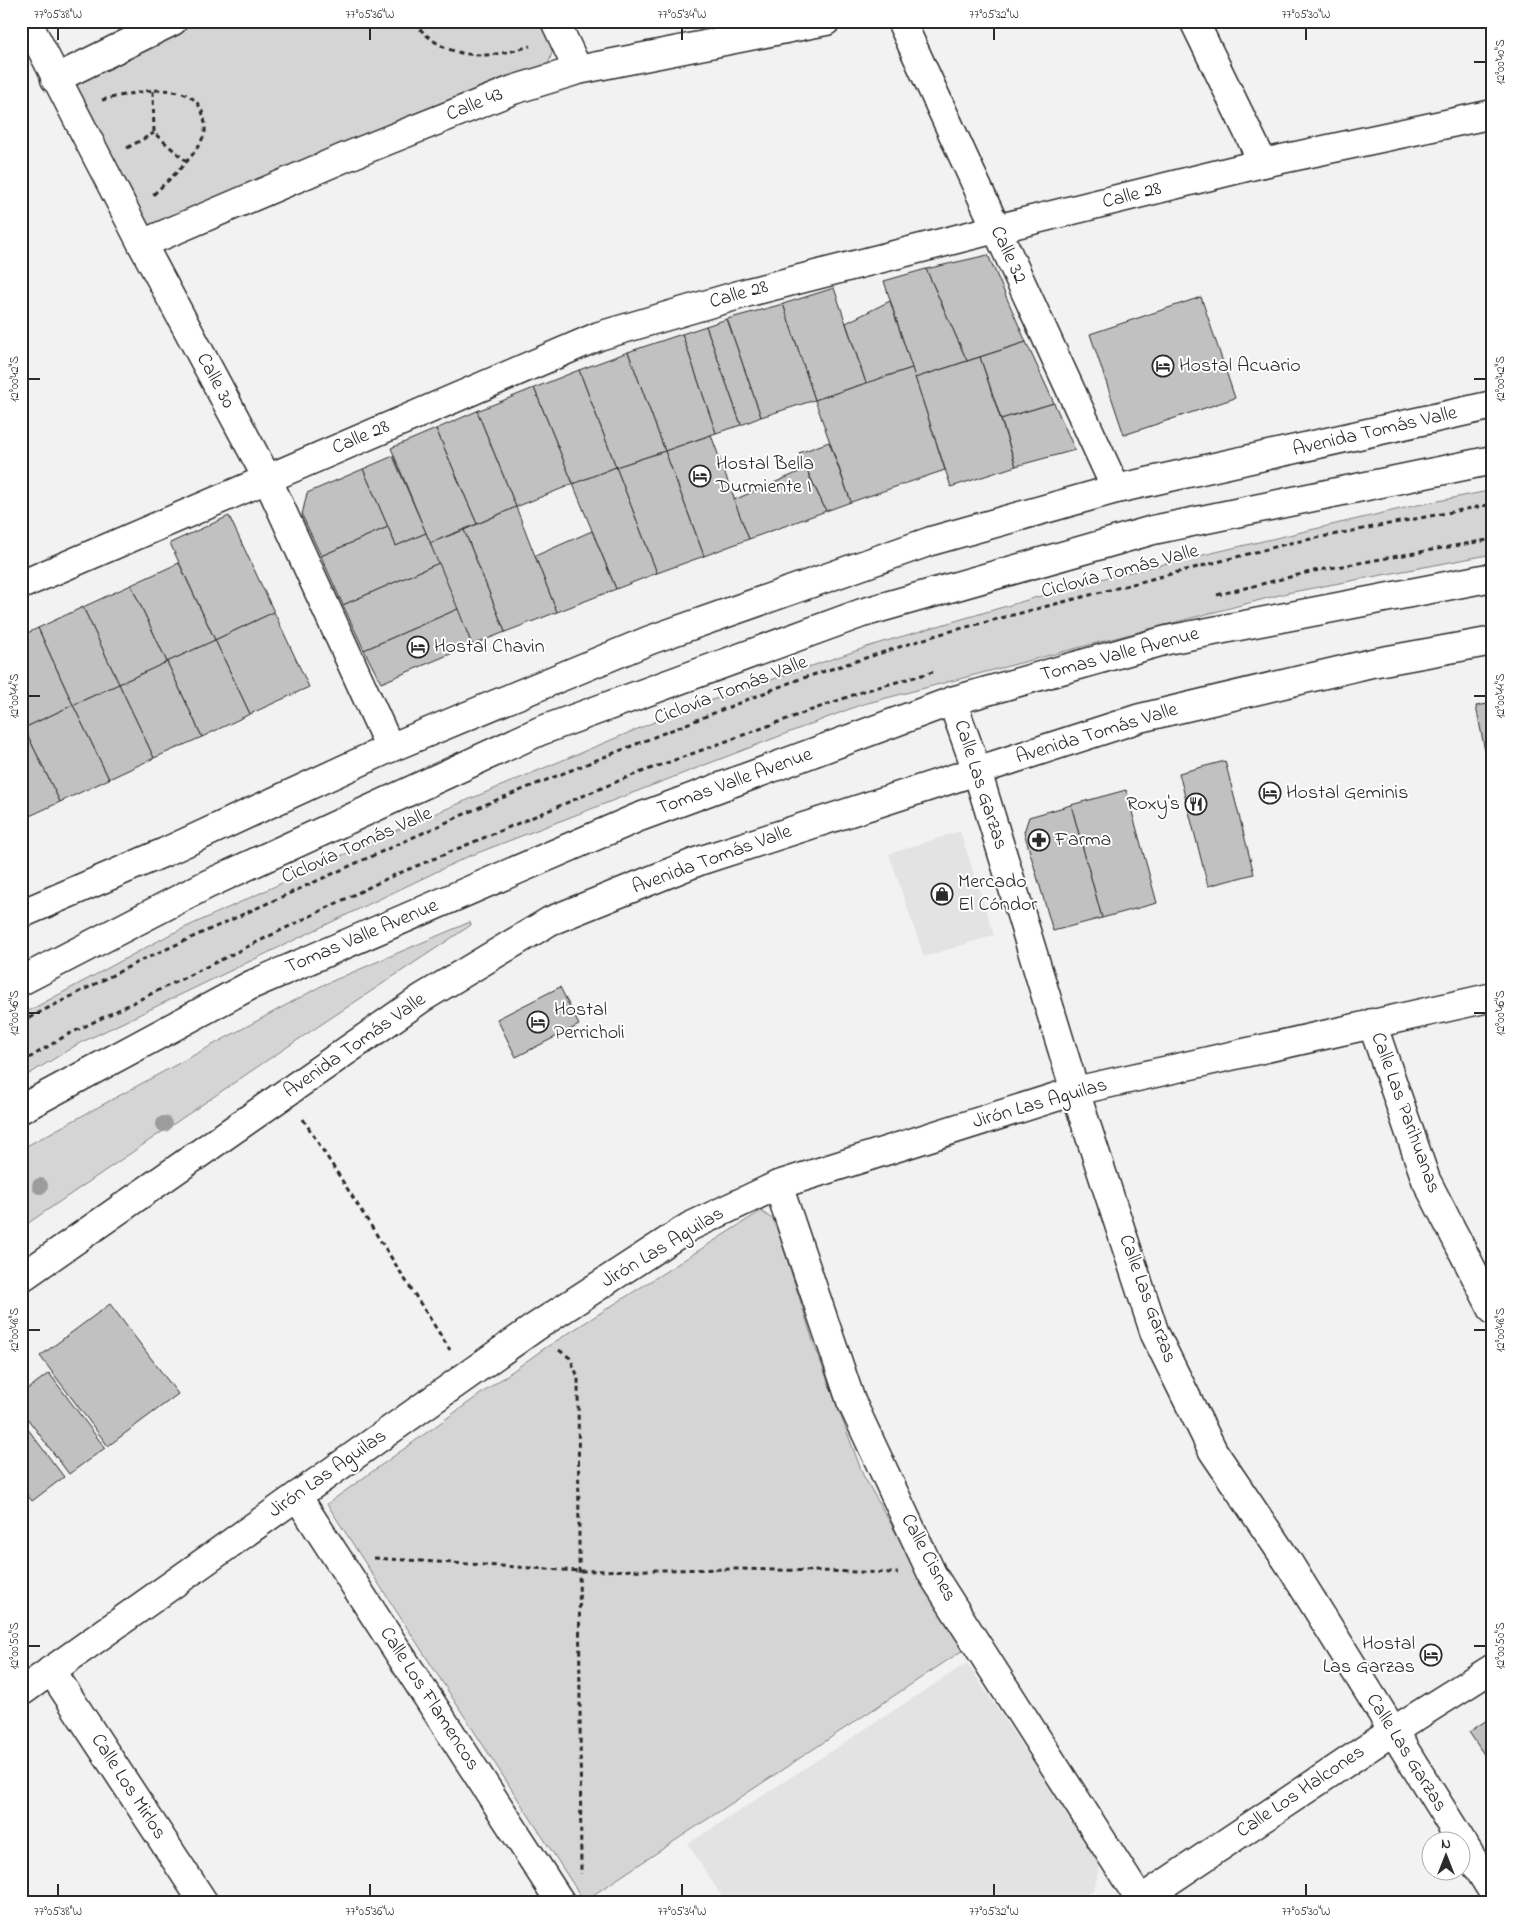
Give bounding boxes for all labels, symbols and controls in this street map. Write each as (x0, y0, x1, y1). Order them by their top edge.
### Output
text: 77°05'38"W (34, 6, 82, 24)
text: 77°05'36"W (346, 6, 394, 24)
text: 77°05'34"W (658, 6, 706, 24)
text: 77°05'32"W (969, 6, 1019, 24)
text: 77°05'30"W (1282, 6, 1330, 24)
text: 12°00'40"S (1492, 39, 1510, 85)
street label: Calle 43 (442, 81, 508, 129)
street label: Calle 28 (1099, 175, 1165, 217)
street label: Calle 32 (982, 221, 1034, 289)
street label: Calle 28 (706, 273, 772, 317)
street label: Calle 30 (188, 348, 242, 414)
place label: Hostal Acuario (1179, 352, 1301, 381)
hotel icon: Hostal Acuario (1151, 354, 1175, 378)
text: 12°00'42"S (6, 356, 24, 402)
text: 12°00'42"S (1492, 356, 1510, 402)
street label: Avenida Tomás Valle (1290, 399, 1460, 465)
street label: Calle 28 (328, 413, 394, 463)
place label: Hostal Bella Durmiente I (715, 450, 814, 502)
hotel icon: Hostal Bella Durmiente I (688, 464, 712, 488)
street label: Ciclovía Tomás Valle (1038, 537, 1202, 607)
street label: Tomas Valle Avenue (1037, 620, 1203, 690)
place label: Hostal Chavin (434, 633, 545, 662)
hotel icon: Hostal Chavin (406, 635, 430, 659)
street label: Ciclovía Tomás Valle (650, 648, 812, 734)
text: 12°00'44"S (6, 673, 24, 719)
text: 12°00'44"S (1492, 673, 1510, 719)
street label: Avenida Tomás Valle (1012, 696, 1182, 772)
street label: Calle Las Garzas (945, 716, 1015, 854)
street label: Tomas Valle Avenue (653, 740, 817, 824)
place label: Hostal Geminis (1286, 779, 1408, 808)
hotel icon: Hostal Geminis (1258, 781, 1282, 805)
place label: Roxy's (1126, 790, 1180, 819)
restaurant icon: Roxy's (1184, 792, 1208, 816)
street label: Ciclovía Tomás Valle (277, 800, 437, 892)
street label: Avenida Tomás Valle (628, 818, 796, 902)
place label: Farma (1054, 826, 1111, 855)
pharmacy icon: Farma (1027, 828, 1051, 852)
place label: Mercado El Cóndor (958, 868, 1038, 920)
shop icon: Mercado El Cóndor (930, 882, 954, 906)
street label: Tomas Valle Avenue (281, 892, 443, 982)
street label: Avenida Tomás Valle (278, 986, 432, 1106)
text: 12°00'46"S (6, 990, 24, 1036)
text: 12°00'46"S (1492, 990, 1510, 1036)
place label: Hostal Perricholi (554, 996, 624, 1048)
hotel icon: Hostal Perricholi (526, 1010, 550, 1034)
street label: Calle Las Parihuanas (1362, 1028, 1448, 1198)
street label: Jirón Las Aguilas (969, 1071, 1111, 1138)
street label: Jirón Las Aguilas (596, 1200, 730, 1297)
street label: Calle Las Garzas (1110, 1231, 1184, 1367)
text: 12°00'48"S (6, 1307, 24, 1352)
text: 12°00'48"S (1492, 1307, 1510, 1352)
street label: Jirón Las Aguilas (263, 1422, 394, 1527)
street label: Calle Cisnes (893, 1509, 963, 1607)
street label: Calle Los Flamencos (372, 1621, 486, 1777)
text: 12°00'50"S (6, 1622, 24, 1670)
text: 12°00'50"S (1492, 1622, 1510, 1670)
place label: Hostal Las Garzas (1323, 1630, 1415, 1682)
hotel icon: Hostal Las Garzas (1419, 1643, 1443, 1667)
street label: Calle Las Garzas (1358, 1688, 1454, 1818)
street label: Calle Los Mirlos (83, 1728, 173, 1846)
street label: Calle Los Halcones (1231, 1738, 1371, 1846)
north arrow (1422, 1832, 1472, 1882)
text: N (1441, 1834, 1451, 1855)
text: 77°05'38"W (34, 1903, 82, 1921)
text: 77°05'36"W (346, 1903, 394, 1921)
text: 77°05'34"W (658, 1903, 706, 1921)
text: 77°05'32"W (969, 1903, 1019, 1921)
text: 77°05'30"W (1282, 1903, 1330, 1921)

